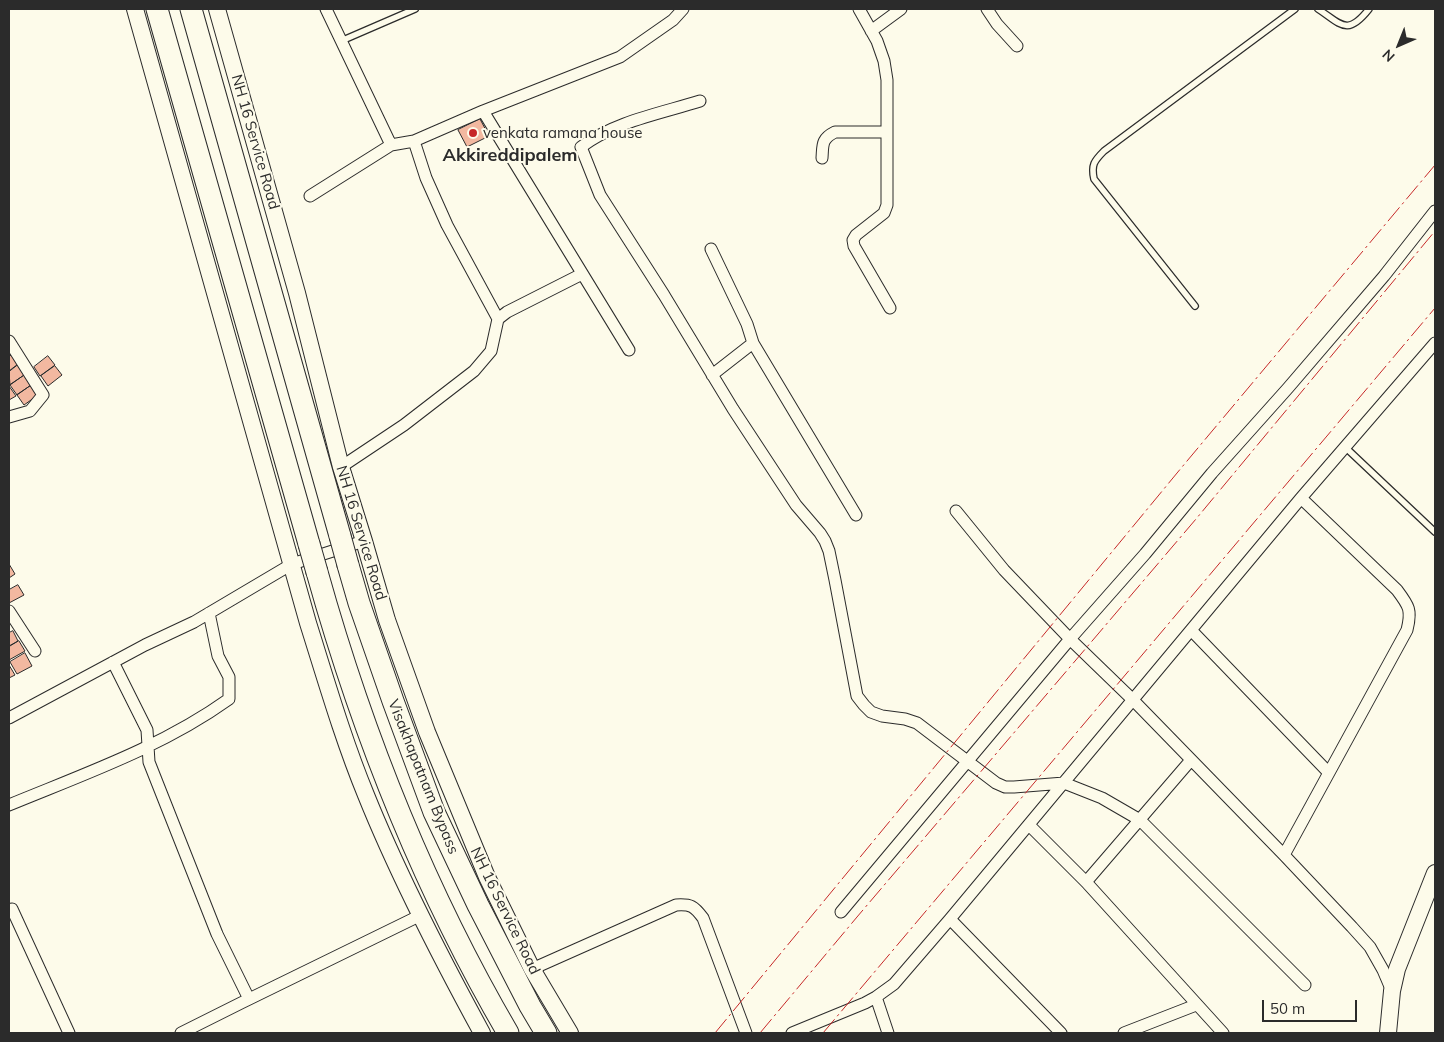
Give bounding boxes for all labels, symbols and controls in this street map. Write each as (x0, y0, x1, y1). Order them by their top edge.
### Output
north arrow (1374, 20, 1424, 70)
text: N (1379, 46, 1399, 66)
street label: NH 16 Service Road (227, 72, 283, 212)
place label: venkata ramana house (483, 124, 642, 142)
marker: venkata ramana house (467, 127, 479, 139)
district label: Akkireddipalem (443, 145, 577, 167)
street label: NH 16 Service Road (332, 464, 390, 602)
street label: Visakhapatnam Bypass (384, 697, 462, 857)
street label: NH 16 Service Road (466, 844, 544, 978)
scale bar (1264, 990, 1359, 1022)
text: 50 m (1270, 999, 1305, 1018)

